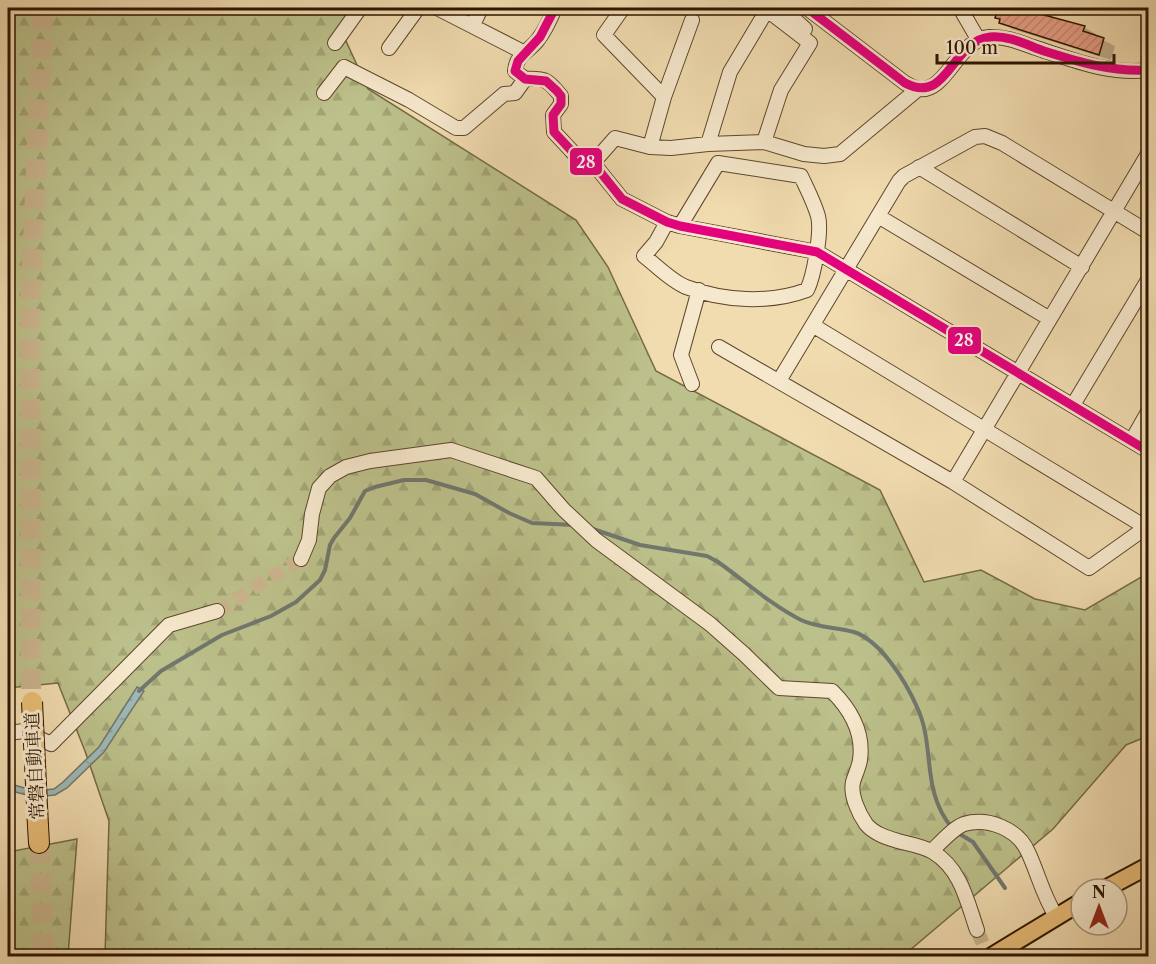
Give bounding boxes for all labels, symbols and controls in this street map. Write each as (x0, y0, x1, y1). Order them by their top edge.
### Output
scale bar (937, 27, 1114, 65)
text: 100 m (946, 37, 998, 59)
line badge: 28 (569, 147, 603, 176)
text: 28 (576, 152, 596, 172)
line badge: 28 (947, 326, 982, 355)
text: 28 (954, 330, 974, 350)
street label: 常磐自動車道 (21, 711, 49, 821)
north arrow (1069, 877, 1129, 937)
text: N (1092, 882, 1106, 902)

